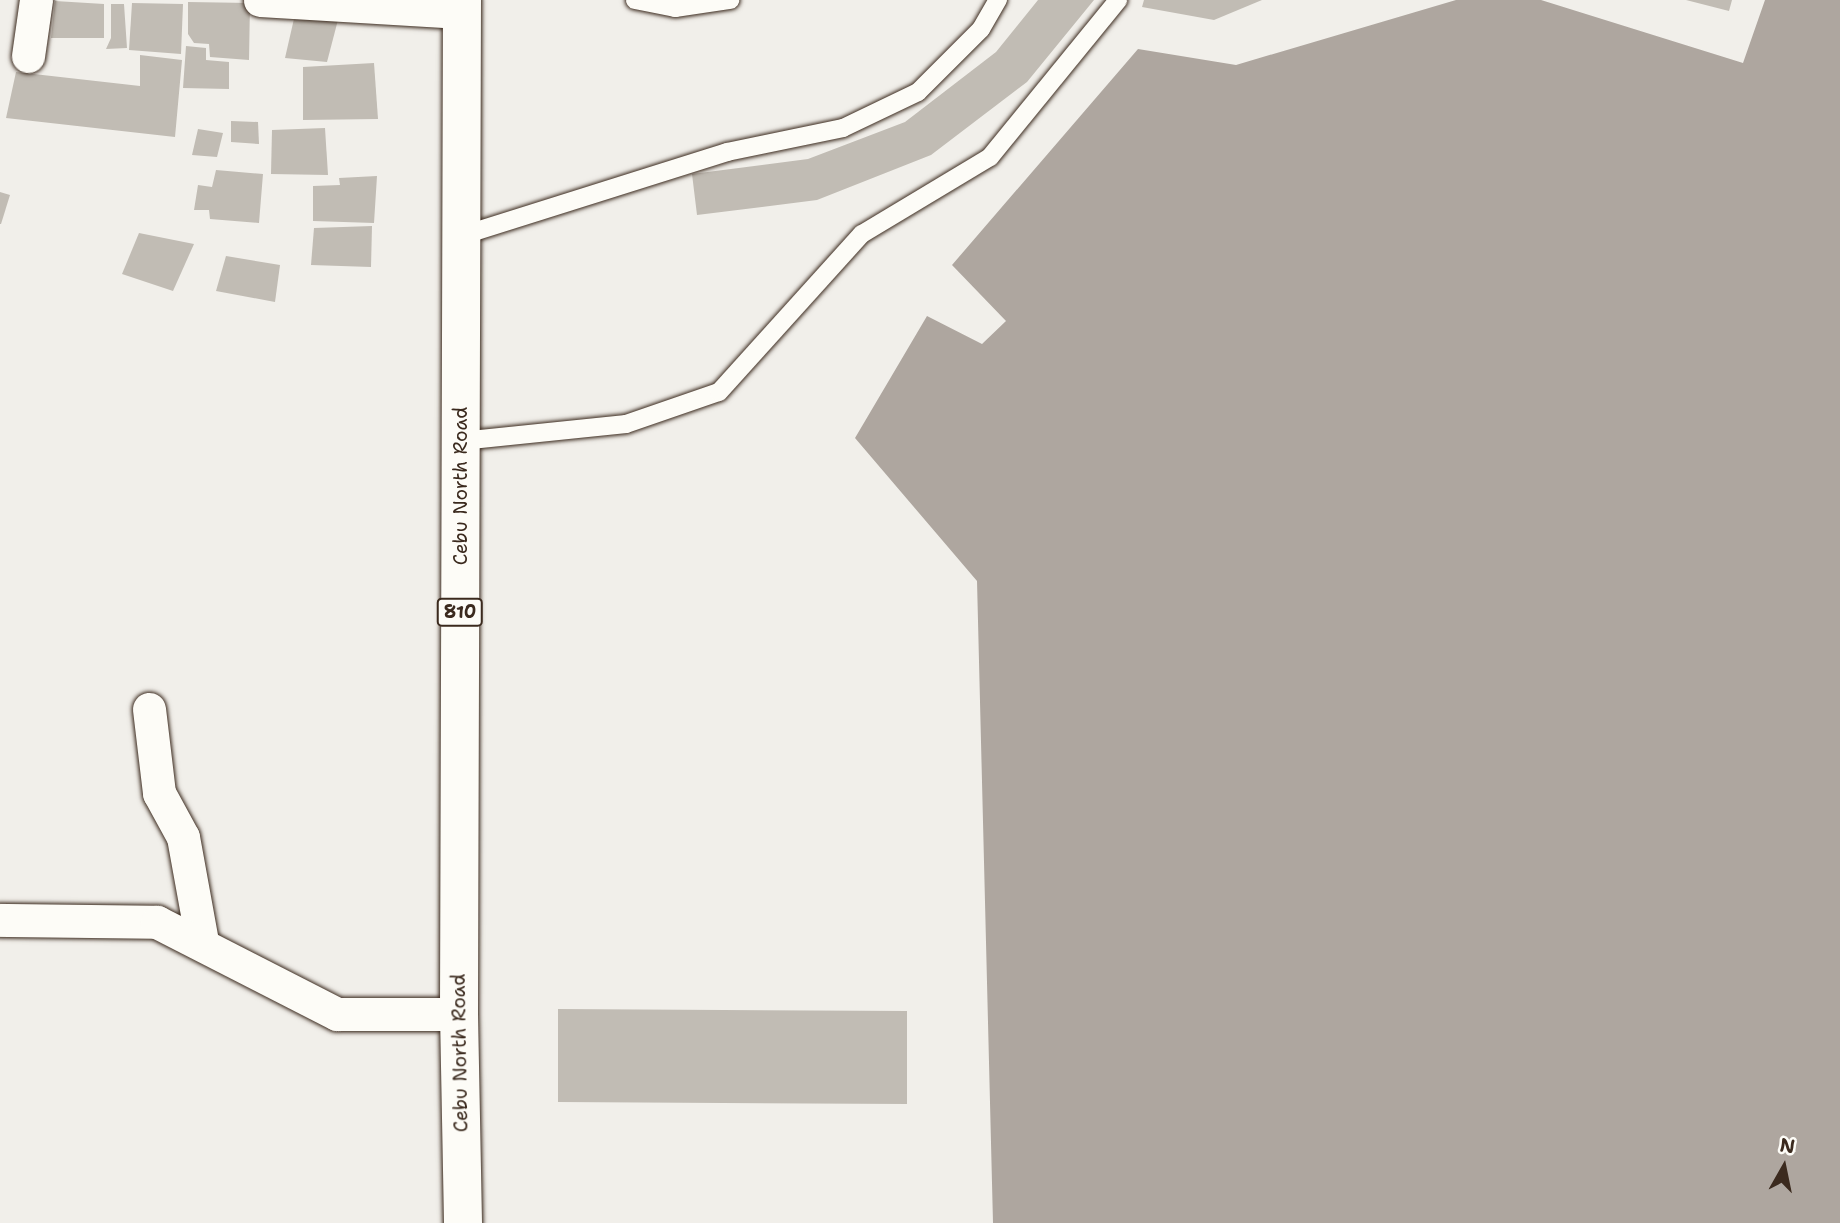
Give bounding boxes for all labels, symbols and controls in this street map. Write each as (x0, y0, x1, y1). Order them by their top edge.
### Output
street label: Cebu North Road (450, 407, 472, 565)
road number: 810 (435, 598, 484, 626)
street label: Cebu North Road (447, 974, 473, 1132)
north arrow (1749, 1132, 1819, 1202)
text: N (1778, 1132, 1797, 1159)

